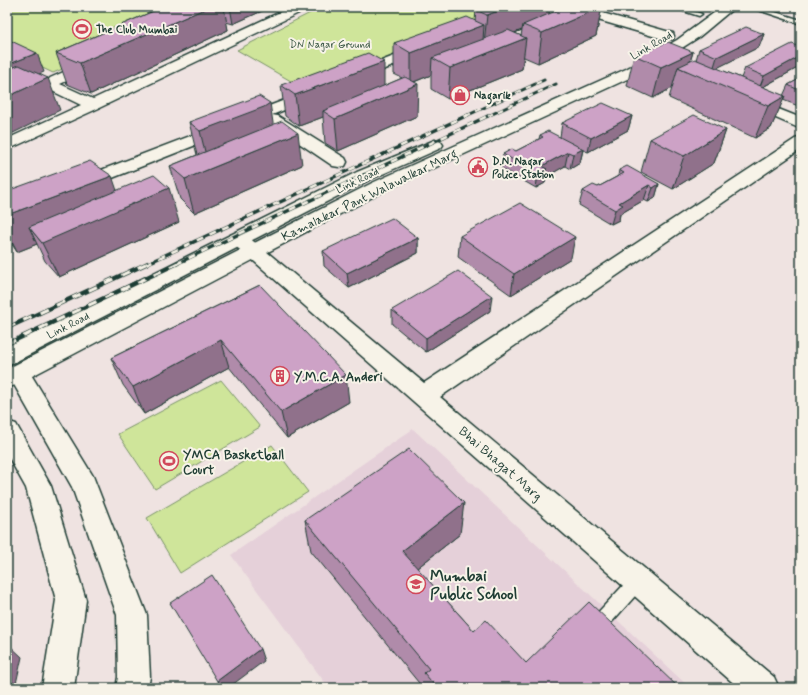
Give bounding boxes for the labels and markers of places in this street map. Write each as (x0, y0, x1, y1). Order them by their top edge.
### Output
sports icon: The Club Mumbai (71, 18, 93, 40)
place label: The Club Mumbai (96, 23, 178, 37)
shop icon: Nagarik (449, 84, 471, 106)
place label: Nagarik (474, 89, 511, 105)
place label: D.N. Nagar Police Station (492, 155, 555, 182)
public building icon: D.N. Nagar Police Station (467, 156, 489, 178)
building icon: Y.M.C.A. Anderi (269, 365, 291, 387)
place label: Y.M.C.A. Anderi (294, 369, 382, 386)
place label: YMCA Basketball Court (183, 447, 284, 479)
sports icon: YMCA Basketball Court (158, 450, 180, 472)
place label: Mumbai Public School (430, 566, 518, 605)
school or university icon: Mumbai Public School (405, 573, 427, 595)

